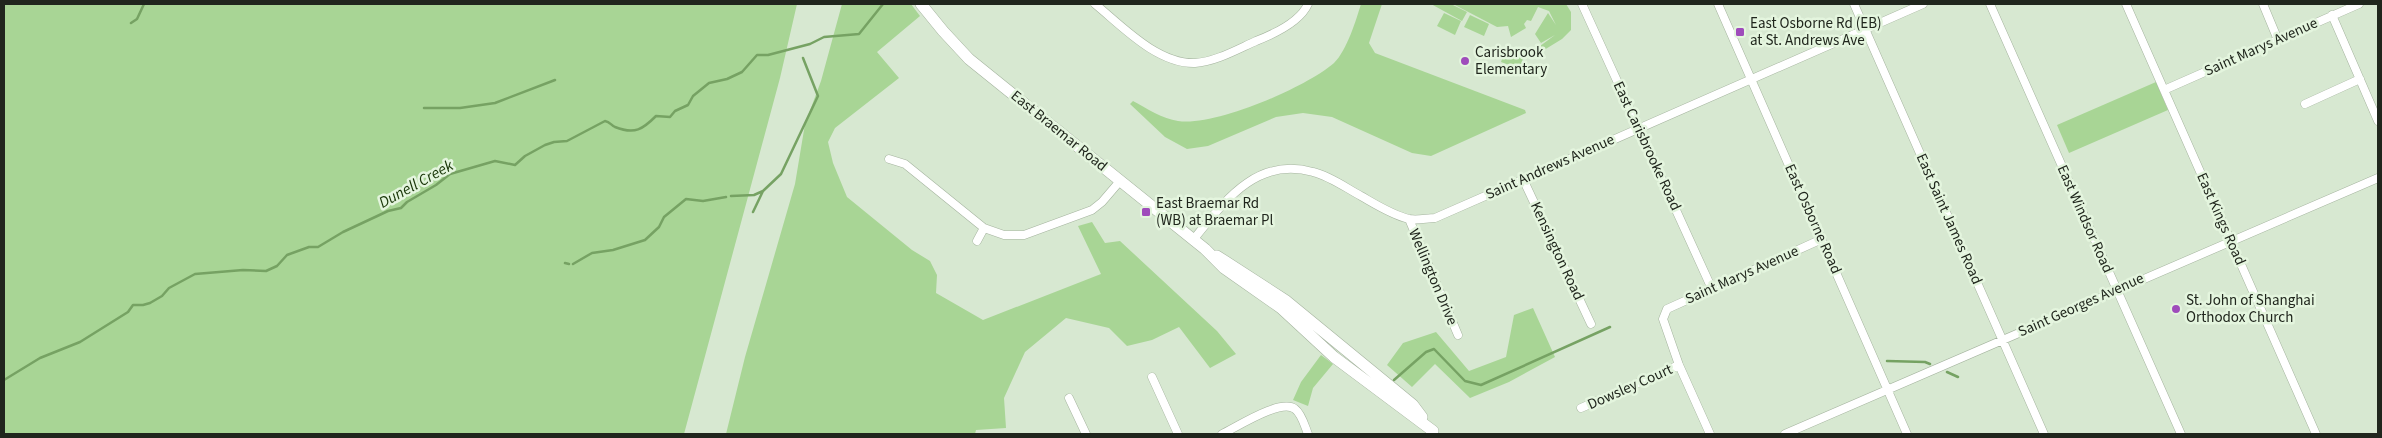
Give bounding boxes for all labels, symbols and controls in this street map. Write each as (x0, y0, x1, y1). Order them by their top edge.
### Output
place label: East Osborne Rd (EB) at St. Andrews Ave (1750, 13, 1882, 51)
street label: Saint Marys Avenue (2201, 13, 2321, 81)
marker: East Osborne Rd (EB) at St. Andrews Ave (1734, 26, 1746, 38)
place label: Carisbrook Elementary (1475, 42, 1547, 80)
marker: Carisbrook Elementary (1459, 55, 1471, 67)
street label: East Carisbrooke Road (1608, 78, 1686, 214)
street label: East Braemar Road (1006, 86, 1112, 176)
street label: Saint Andrews Avenue (1482, 129, 1618, 205)
street label: East Saint James Road (1911, 150, 1987, 288)
water label: Dunell Creek (375, 154, 458, 214)
street label: East Osborne Road (1779, 161, 1847, 277)
street label: East Windsor Road (2052, 162, 2118, 276)
street label: East Kings Road (2191, 169, 2251, 269)
place label: East Braemar Rd (WB) at Braemar Pl (1156, 193, 1273, 231)
street label: Kensington Road (1525, 198, 1589, 304)
marker: East Braemar Rd (WB) at Braemar Pl (1140, 206, 1152, 218)
street label: Wellington Drive (1403, 225, 1463, 329)
street label: Saint Marys Avenue (1682, 241, 1802, 309)
street label: Saint Georges Avenue (2015, 268, 2147, 342)
place label: St. John of Shanghai Orthodox Church (2186, 290, 2315, 328)
marker: St. John of Shanghai Orthodox Church (2170, 303, 2182, 315)
street label: Dowsley Court (1584, 359, 1676, 415)

